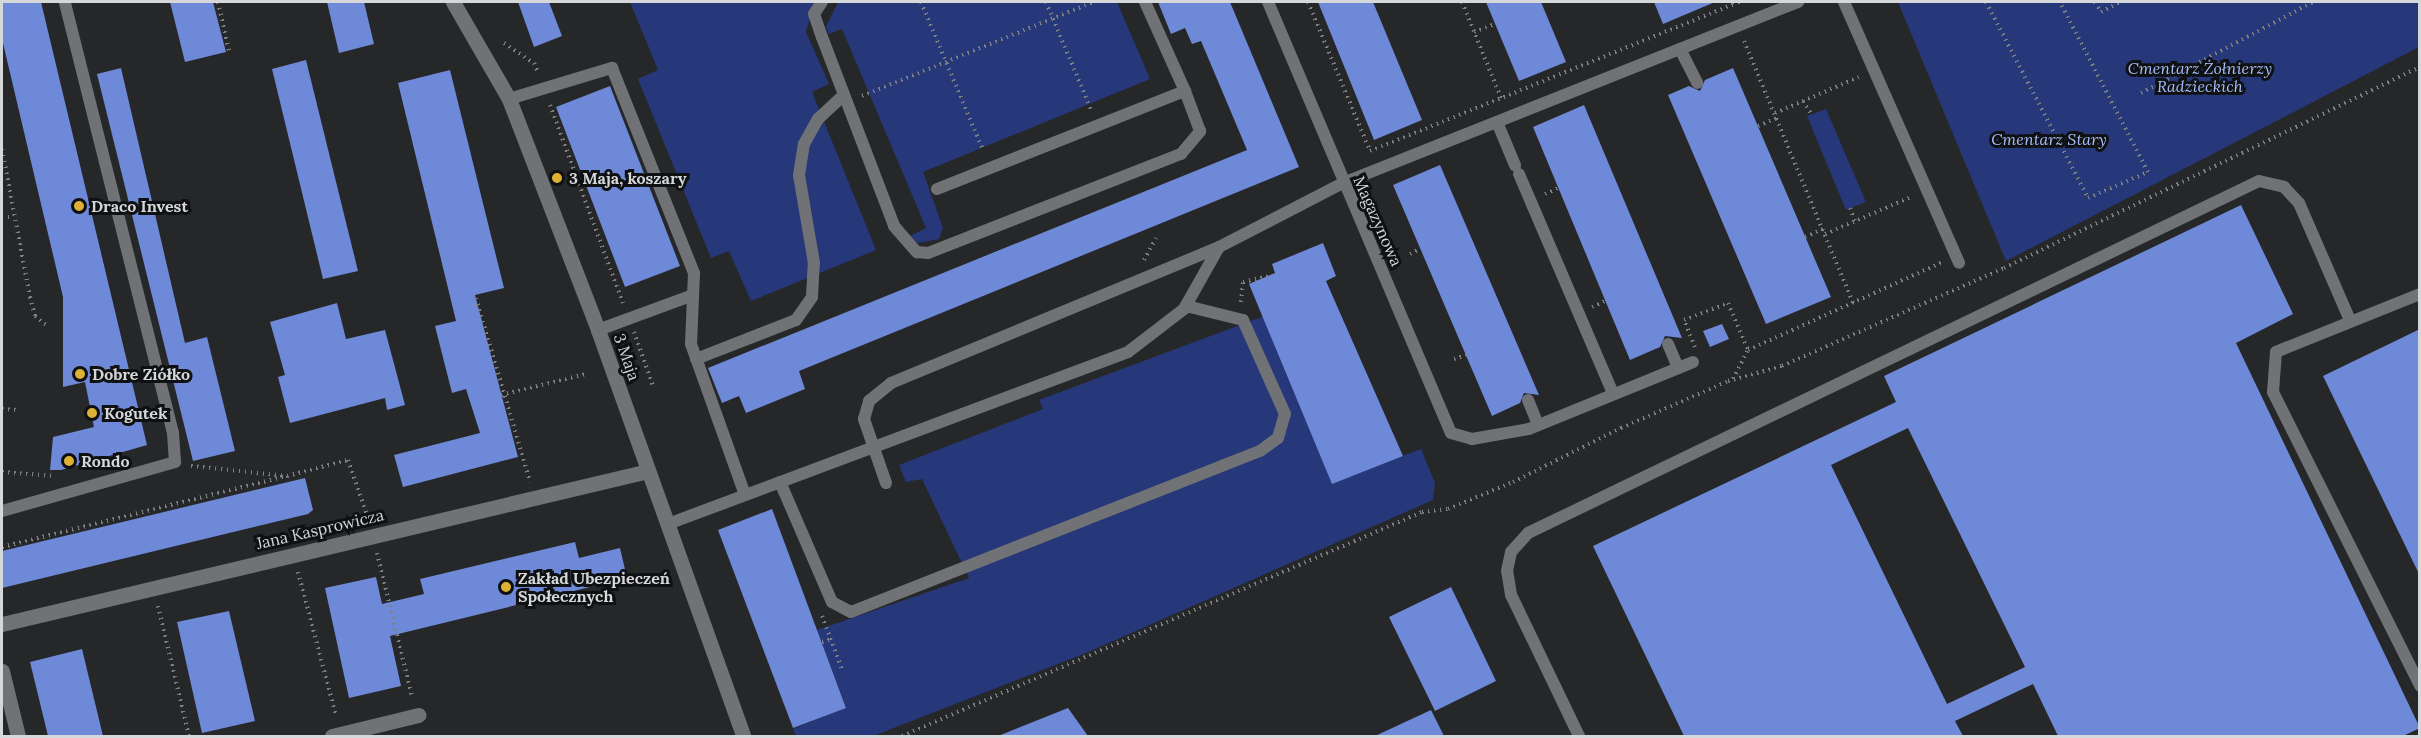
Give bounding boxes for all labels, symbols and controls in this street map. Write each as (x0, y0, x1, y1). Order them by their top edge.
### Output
park label: Cmentarz Żołnierzy Radzieckich (2128, 58, 2272, 96)
park label: Cmentarz Stary (1991, 129, 2107, 149)
place label: 3 Maja, koszary (569, 168, 687, 188)
marker: 3 Maja, koszary (550, 171, 564, 185)
street label: Magazynowa (1350, 173, 1406, 269)
place label: Draco Invest (91, 196, 188, 216)
marker: Draco Invest (72, 199, 86, 213)
street label: 3 Maja (610, 331, 644, 383)
place label: Dobre Ziółko (92, 364, 190, 384)
marker: Dobre Ziółko (73, 367, 87, 381)
place label: Kogutek (104, 403, 167, 423)
marker: Kogutek (85, 406, 99, 420)
place label: Rondo (81, 451, 130, 471)
marker: Rondo (62, 454, 76, 468)
street label: Jana Kasprowicza (254, 505, 386, 553)
place label: Zakład Ubezpieczeń Społecznych (518, 568, 670, 606)
marker: Zakład Ubezpieczeń Społecznych (499, 580, 513, 594)

